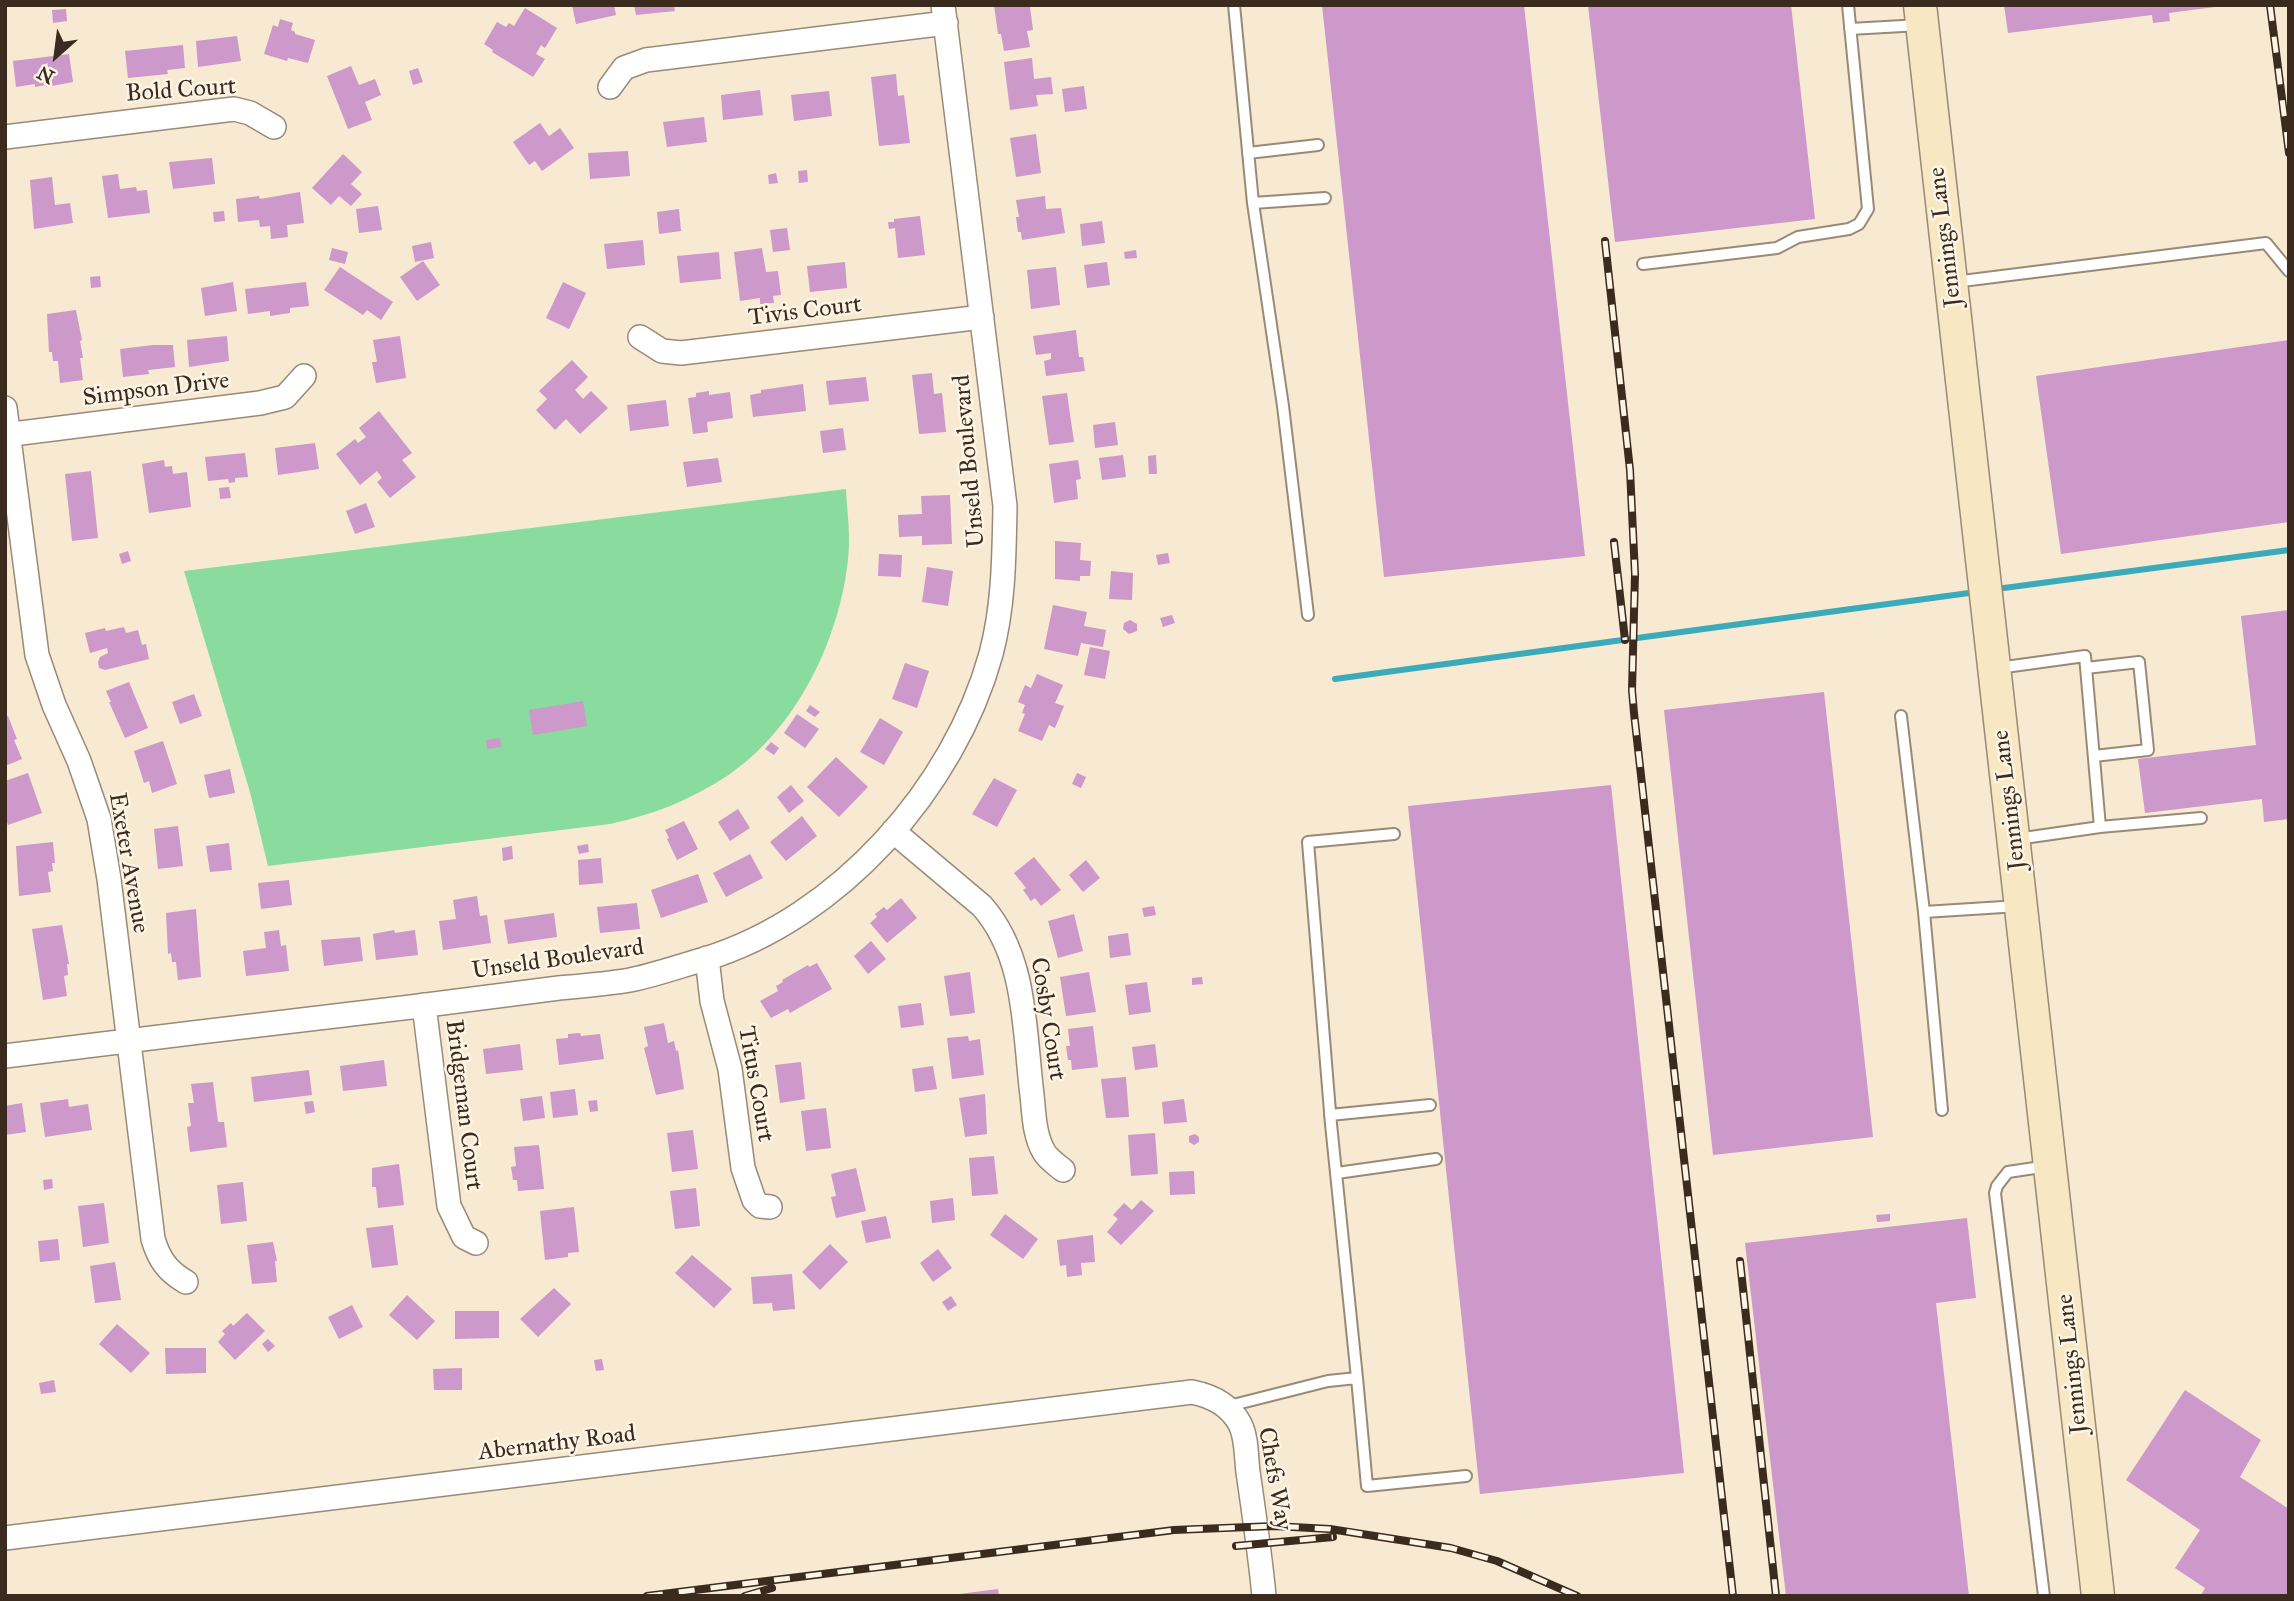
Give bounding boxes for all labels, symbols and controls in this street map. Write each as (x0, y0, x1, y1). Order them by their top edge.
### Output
north arrow (21, 21, 91, 91)
text: N (33, 61, 58, 89)
street label: Bold Court (125, 73, 237, 109)
street label: Jennings Lane (1923, 165, 1969, 309)
street label: Tivis Court (747, 291, 863, 333)
street label: Simpson Drive (81, 367, 231, 413)
street label: Unseld Boulevard (948, 373, 992, 549)
street label: Jennings Lane (1987, 728, 2033, 872)
street label: Exeter Avenue (101, 790, 155, 936)
street label: Unseld Boulevard (470, 934, 646, 986)
street label: Cosby Court (1023, 955, 1071, 1083)
street label: Bridgeman Court (438, 1018, 488, 1192)
street label: Titus Court (731, 1024, 779, 1144)
street label: Jennings Lane (2051, 1293, 2095, 1435)
street label: Abernathy Road (476, 1420, 638, 1468)
street label: Chefs Way (1251, 1425, 1297, 1533)

